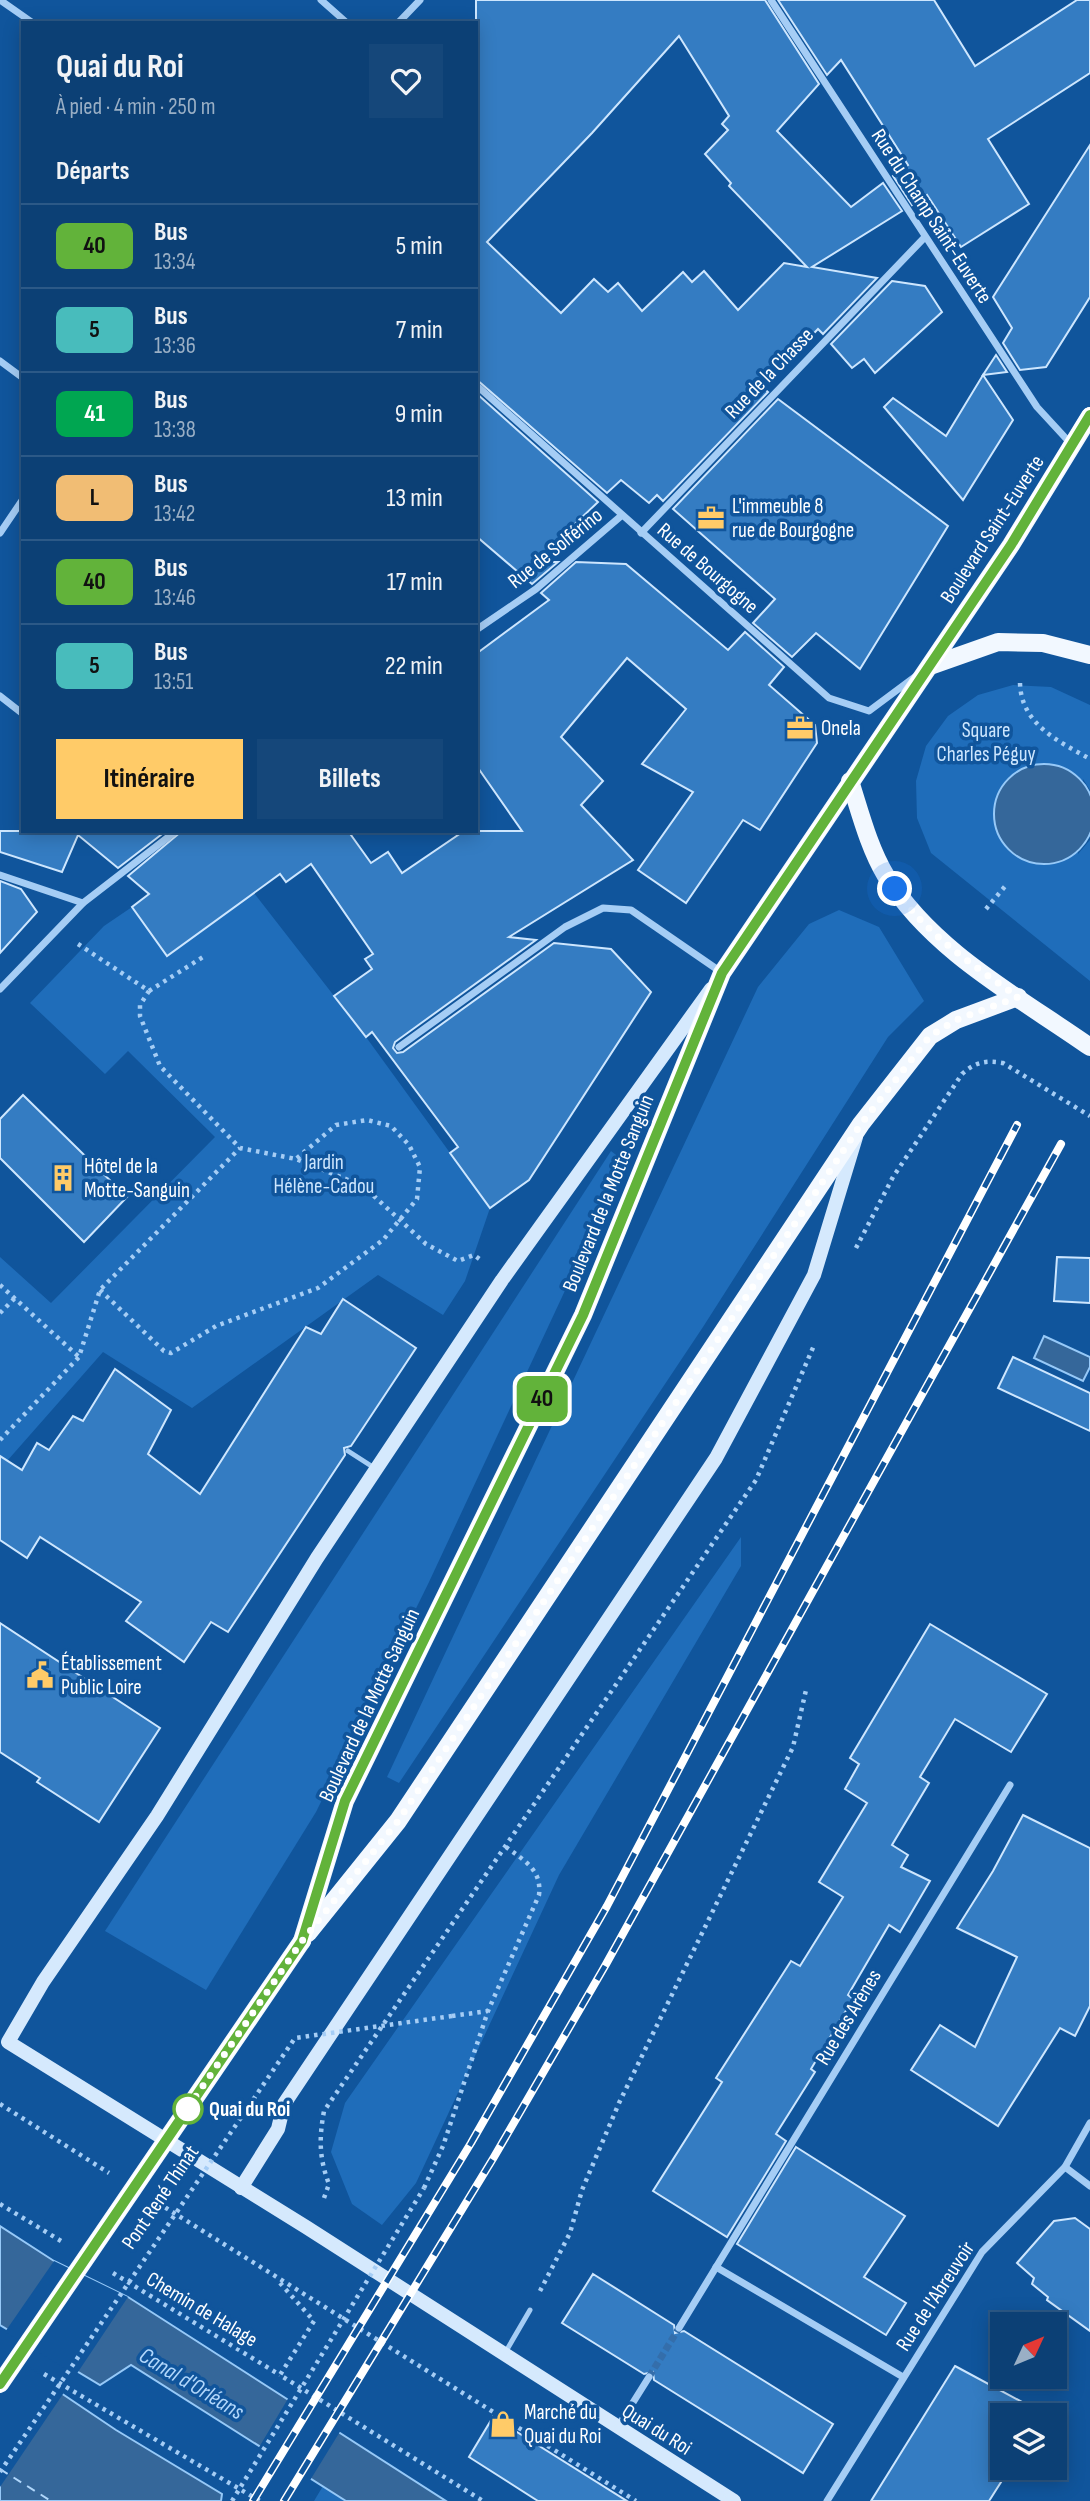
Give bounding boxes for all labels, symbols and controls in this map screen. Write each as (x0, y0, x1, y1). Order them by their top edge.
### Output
button: heart (369, 44, 443, 118)
text: Quai du Roi (56, 47, 184, 87)
text: À pied · 4 min · 250 m (56, 93, 215, 121)
street label: Rue du Champ Saint-Euverte (866, 124, 997, 308)
text: Départs (56, 156, 129, 187)
text: Bus (154, 217, 188, 248)
text: 40 (83, 231, 106, 260)
text: 5 min (396, 231, 443, 262)
text: 13:34 (154, 248, 195, 276)
text: Bus (154, 301, 188, 332)
text: 5 (89, 315, 100, 344)
text: 7 min (396, 315, 443, 346)
street label: Rue de la Chasse (720, 323, 819, 424)
text: 13:36 (154, 332, 196, 360)
text: Bus (154, 385, 188, 416)
text: 41 (84, 399, 105, 428)
text: 9 min (395, 399, 443, 430)
text: 13:38 (154, 416, 196, 444)
street label: Boulevard Saint-Euverte (935, 450, 1050, 608)
text: Bus (154, 469, 188, 500)
text: L (90, 483, 99, 512)
text: 13 min (386, 483, 443, 514)
place label: L'immeuble 8 rue de Bourgogne (732, 494, 854, 543)
text: 13:42 (154, 500, 195, 528)
street label: Rue de Solférino (503, 503, 608, 594)
office icon: L'immeuble 8 rue de Bourgogne (696, 503, 726, 533)
street label: Rue de Bourgogne (652, 518, 763, 619)
text: Bus (154, 553, 188, 584)
text: 40 (83, 567, 106, 596)
text: 17 min (387, 567, 443, 598)
text: 13:46 (154, 584, 196, 612)
text: Bus (154, 637, 188, 668)
text: 5 (89, 651, 100, 680)
text: 22 min (385, 651, 443, 682)
text: 13:51 (154, 668, 193, 696)
office icon: Onela (785, 713, 815, 743)
place label: Onela (821, 716, 861, 741)
park label: Square Charles Péguy (936, 718, 1036, 767)
button: Itinéraire (56, 739, 243, 819)
button: Billets (257, 739, 443, 819)
your location (877, 871, 912, 906)
street label: Boulevard de la Motte Sanguin (557, 1091, 659, 1295)
park label: Jardin Hélène-Cadou (274, 1150, 374, 1199)
place label: Hôtel de la Motte-Sanguin (84, 1154, 190, 1203)
building icon: Hôtel de la Motte-Sanguin (48, 1163, 78, 1193)
line badge: 40 (510, 1376, 574, 1422)
text: 40 (531, 1384, 553, 1413)
street label: Boulevard de la Motte Sanguin (314, 1605, 425, 1806)
place label: Établissement Public Loire (61, 1651, 162, 1700)
public building icon: Établissement Public Loire (25, 1660, 55, 1690)
street label: Rue des Arènes (810, 1965, 887, 2069)
marker: Quai du Roi (173, 2094, 203, 2124)
place label: Quai du Roi (209, 2097, 290, 2122)
street label: Pont René Thinat (117, 2141, 204, 2254)
street label: Rue de l'Abreuvoir (891, 2237, 980, 2356)
street label: Chemin de Halage (142, 2266, 262, 2352)
north arrow (990, 2312, 1068, 2389)
map controls (990, 2312, 1067, 2480)
water label: Canal d'Orléans (134, 2342, 249, 2426)
street label: Quai du Roi (617, 2398, 696, 2461)
place label: Marché du Quai du Roi (524, 2400, 601, 2449)
button: layers (990, 2403, 1067, 2480)
shop icon: Marché du Quai du Roi (488, 2409, 518, 2439)

